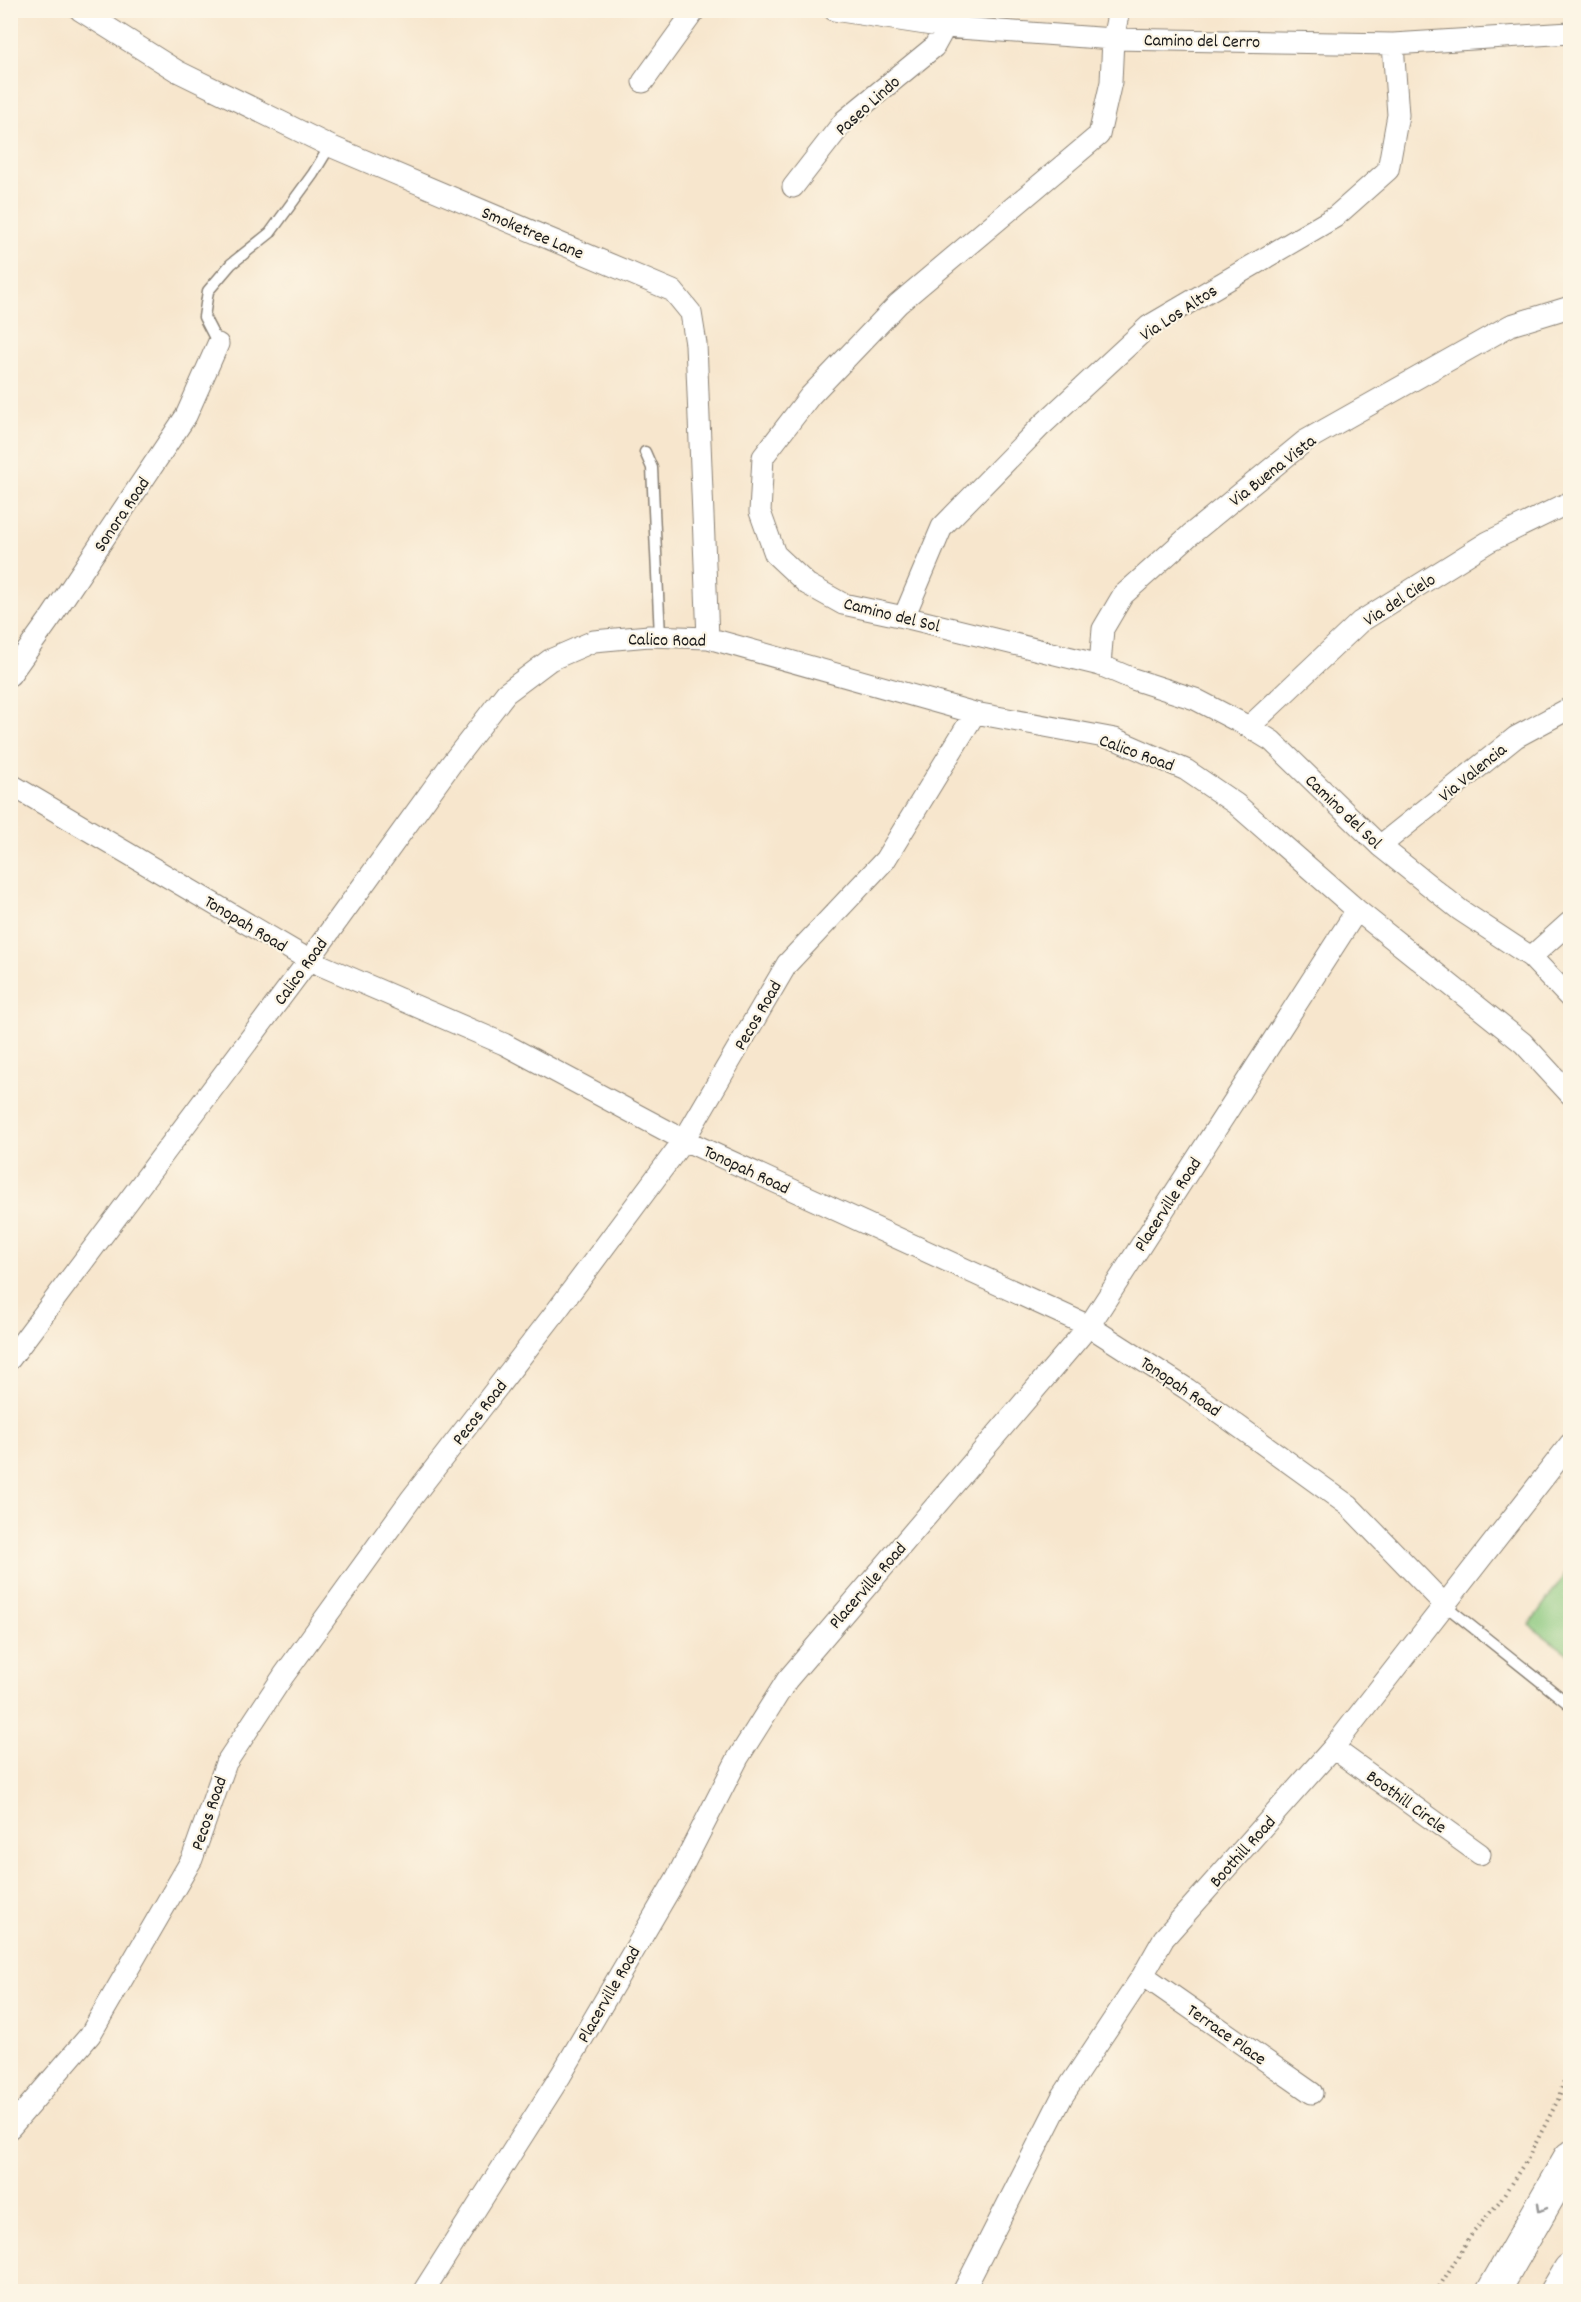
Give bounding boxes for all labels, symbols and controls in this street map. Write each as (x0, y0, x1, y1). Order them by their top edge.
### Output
street label: Camino del Cerro (1144, 29, 1260, 56)
street label: Paseo Lindo (831, 71, 907, 143)
street label: Smoketree Lane (477, 202, 587, 267)
street label: Via Los Altos (1136, 280, 1223, 349)
street label: Via Buena Vista (1225, 430, 1323, 514)
street label: Sonora Road (89, 473, 157, 558)
street label: Via del Cielo (1359, 568, 1441, 634)
street label: Camino del Sol (841, 592, 943, 641)
street label: Calico Road (628, 628, 706, 655)
street label: Calico Road (1095, 729, 1177, 779)
street label: Via Valencia (1434, 738, 1513, 809)
street label: Camino del Sol (1298, 770, 1387, 856)
street label: Tonopah Road (199, 891, 291, 960)
street label: Calico Road (269, 934, 335, 1011)
street label: Pecos Road (729, 977, 789, 1056)
street label: Tonopah Road (699, 1140, 793, 1202)
street label: Placerville Road (1129, 1153, 1209, 1257)
street label: Tonopah Road (1134, 1352, 1225, 1424)
street label: Pecos Road (448, 1376, 514, 1451)
street label: Placerville Road (824, 1538, 914, 1636)
street label: Boothill Circle (1360, 1765, 1451, 1841)
street label: Pecos Road (186, 1773, 235, 1854)
street label: Boothill Road (1205, 1811, 1283, 1894)
street label: Placerville Road (572, 1942, 648, 2048)
street label: Terrace Place (1181, 1999, 1271, 2073)
one-way arrow (1537, 2202, 1549, 2212)

